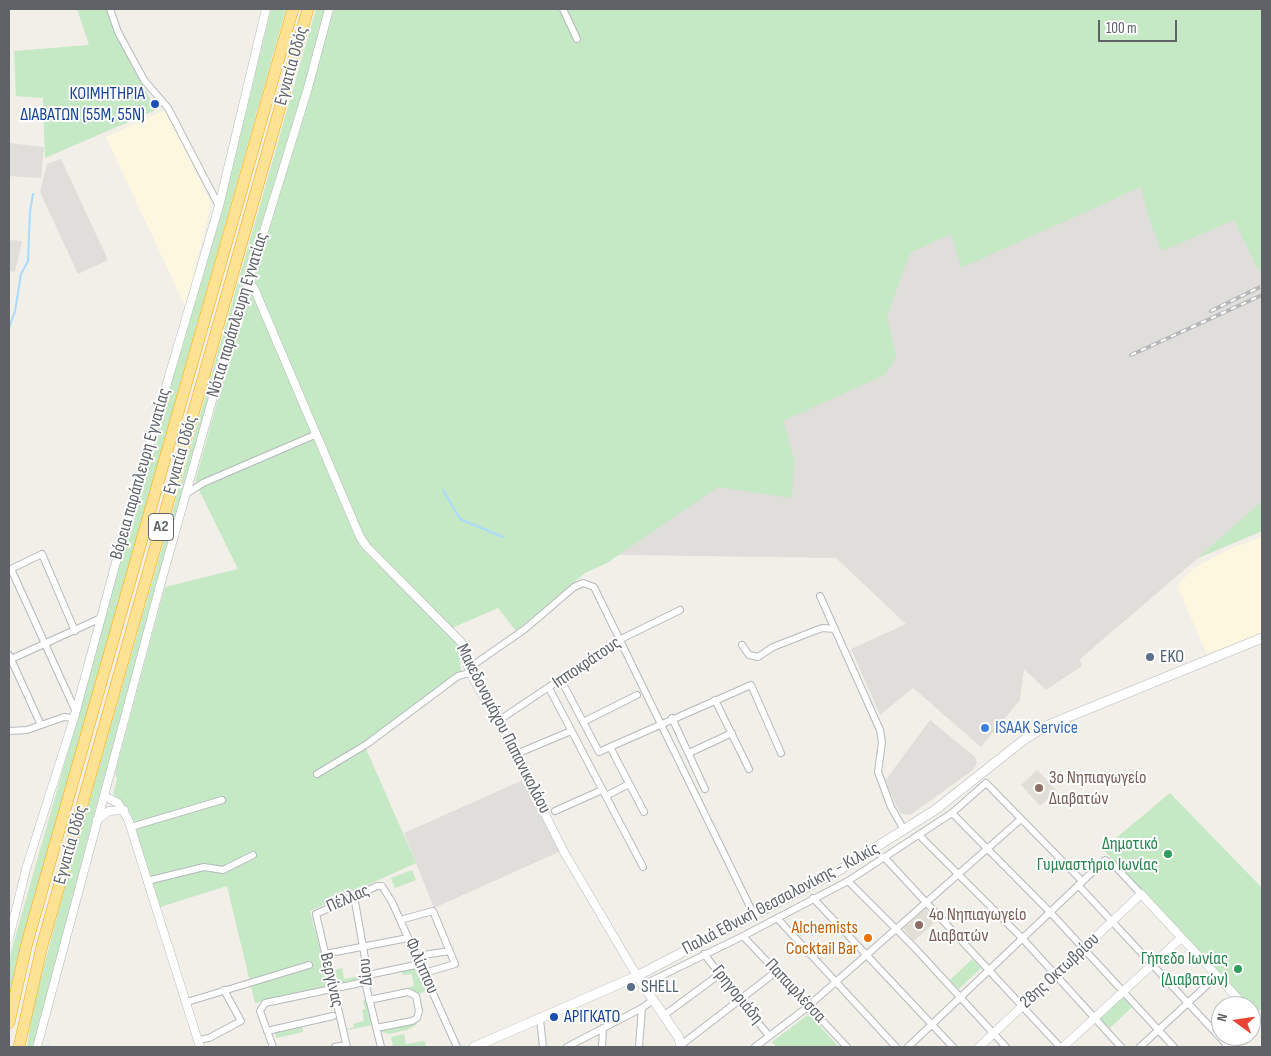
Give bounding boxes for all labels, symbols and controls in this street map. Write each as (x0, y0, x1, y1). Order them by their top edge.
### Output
scale bar (1101, 10, 1180, 42)
text: 100 m (1106, 19, 1137, 38)
street label: Εγνατία Οδός (270, 24, 314, 108)
place label: ΚΟΙΜΗΤΗΡΙΑ ΔΙΑΒΑΤΩΝ (55Μ, 55Ν) (20, 83, 145, 126)
marker: ΚΟΙΜΗΤΗΡΙΑ ΔΙΑΒΑΤΩΝ (55Μ, 55Ν) (149, 98, 161, 110)
street label: Νότια παράπλευρη Εγνατίας (203, 230, 273, 400)
street label: Βόρεια παράπλευρη Εγνατίας (106, 386, 176, 562)
street label: Εγνατία Οδός (159, 413, 203, 497)
road number: Α2 (148, 514, 174, 540)
street label: Ιπποκράτους (549, 632, 625, 694)
street label: Μακεδονομάχου Παπανικολάου (451, 641, 555, 817)
place label: EKO (1160, 646, 1184, 668)
marker: EKO (1144, 651, 1156, 663)
place label: ISAAK Service (995, 717, 1078, 739)
marker: ISAAK Service (979, 722, 991, 734)
place label: 3ο Νηπιαγωγείο Διαβατών (1049, 767, 1147, 810)
marker: 3ο Νηπιαγωγείο Διαβατών (1033, 782, 1045, 794)
street label: Εγνατία Οδός (49, 803, 93, 887)
place label: Δημοτικό Γυμναστήριο Ιωνίας (1037, 833, 1158, 876)
street label: Παλιά Εθνική Θεσσαλονίκης - Κιλκίς (679, 838, 883, 960)
marker: Δημοτικό Γυμναστήριο Ιωνίας (1162, 848, 1174, 860)
street label: Πέλλας (323, 880, 373, 918)
place label: 4ο Νηπιαγωγείο Διαβατών (929, 904, 1027, 946)
place label: Alchemists Cocktail Bar (786, 917, 858, 960)
marker: 4ο Νηπιαγωγείο Διαβατών (913, 919, 925, 931)
street label: 28ης Οκτωβρίου (1016, 929, 1104, 1013)
marker: Alchemists Cocktail Bar (862, 932, 874, 944)
street label: Φιλίππου (399, 935, 443, 997)
place label: Γήπεδο Ιωνίας (Διαβατών) (1141, 948, 1228, 991)
street label: Βεργίνας (314, 951, 348, 1009)
street label: Παπαφλέσσα (760, 955, 830, 1027)
street label: Δίου (354, 957, 378, 987)
street label: Γρηγοριάδη (707, 961, 767, 1029)
marker: Γήπεδο Ιωνίας (Διαβατών) (1232, 963, 1244, 975)
place label: SHELL (641, 976, 679, 998)
marker: SHELL (625, 981, 637, 993)
north arrow (1211, 996, 1261, 1046)
place label: ΑΡΙΓΚΑΤΟ (564, 1006, 620, 1028)
marker: ΑΡΙΓΚΑΤΟ (548, 1011, 560, 1023)
text: N (1213, 1012, 1231, 1023)

